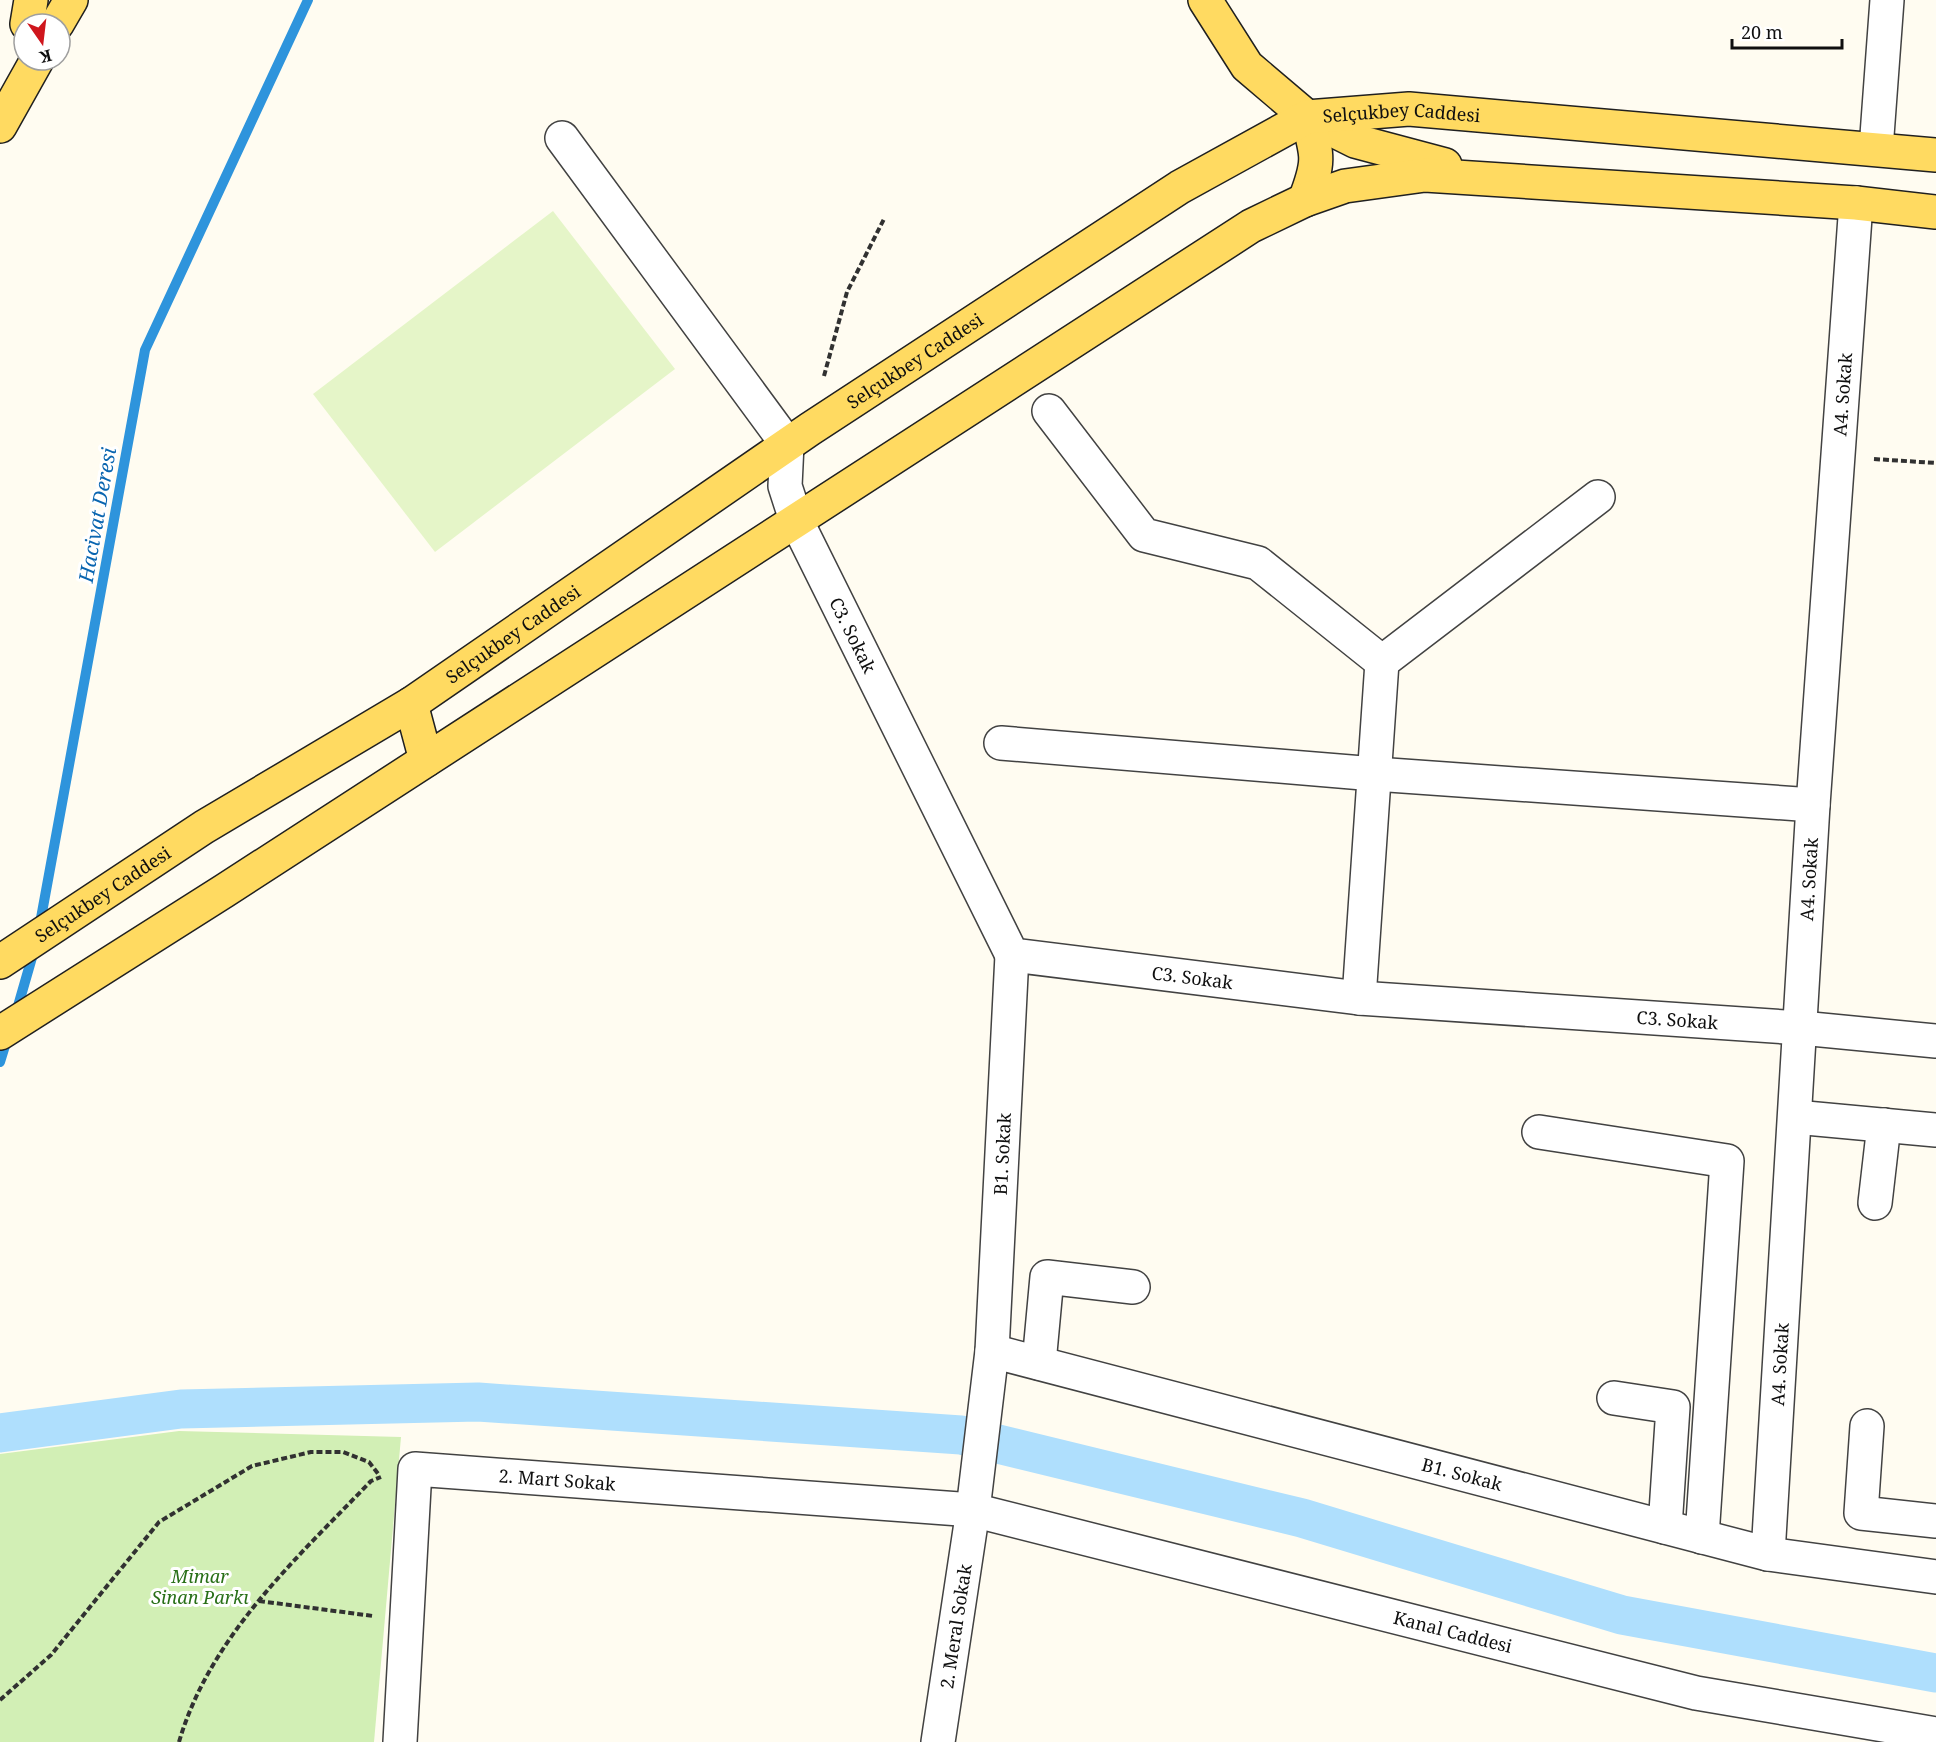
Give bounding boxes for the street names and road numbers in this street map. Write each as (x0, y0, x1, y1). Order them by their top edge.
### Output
street label: Selçukbey Caddesi (1322, 97, 1482, 128)
street label: Selçukbey Caddesi (842, 307, 988, 414)
street label: A4. Sokak (1827, 352, 1857, 437)
street label: Selçukbey Caddesi (441, 579, 585, 689)
street label: C3. Sokak (824, 593, 882, 677)
street label: A4. Sokak (1794, 836, 1823, 922)
street label: Selçukbey Caddesi (30, 840, 175, 948)
street label: C3. Sokak (1150, 960, 1235, 994)
street label: C3. Sokak (1636, 1005, 1719, 1034)
street label: B1. Sokak (988, 1112, 1016, 1196)
street label: A4. Sokak (1765, 1322, 1794, 1407)
street label: B1. Sokak (1419, 1452, 1506, 1496)
street label: 2. Mart Sokak (498, 1463, 617, 1496)
street label: 2. Meral Sokak (934, 1562, 977, 1690)
street label: Kanal Caddesi (1391, 1605, 1515, 1658)

